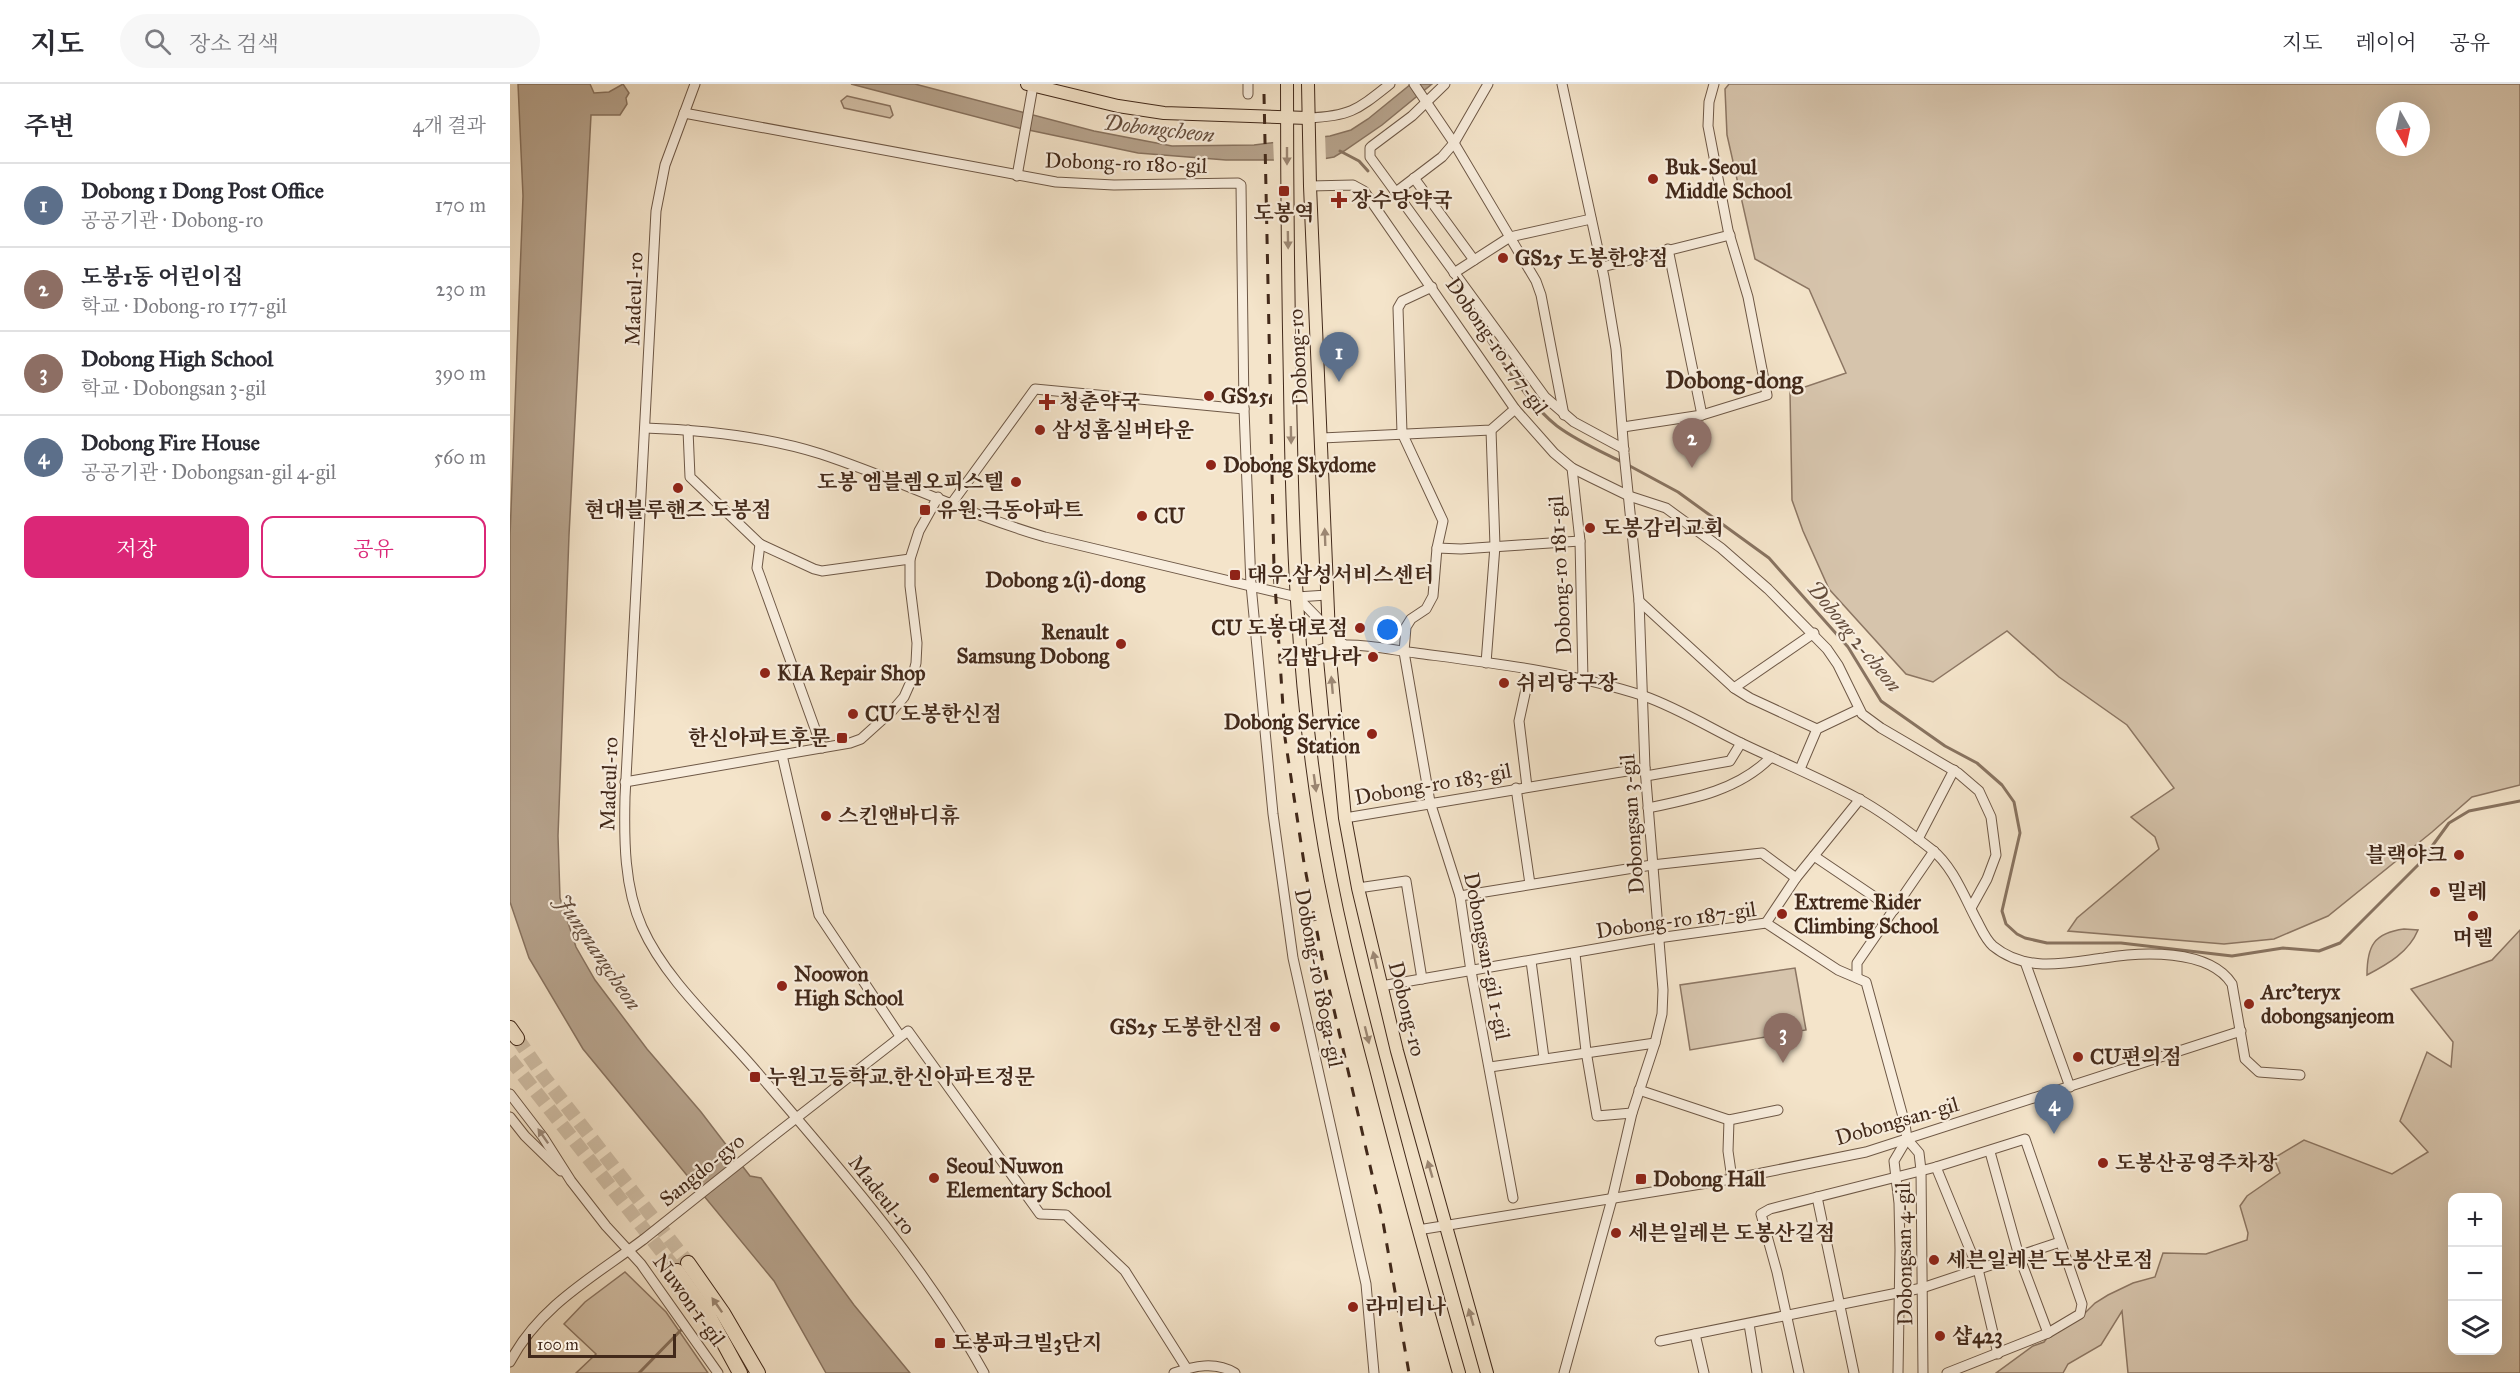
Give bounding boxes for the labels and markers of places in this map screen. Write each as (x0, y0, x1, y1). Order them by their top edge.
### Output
place label: Buk-Seoul Middle School (1665, 154, 1793, 204)
marker: Buk-Seoul Middle School (1646, 172, 1660, 186)
marker: 도봉역 (1277, 184, 1291, 198)
place label: 장수당약국 (1351, 187, 1452, 213)
marker: 장수당약국 (1332, 193, 1346, 207)
place label: 도봉역 (1254, 200, 1314, 226)
place label: GS25 도봉한양점 (1515, 245, 1668, 271)
marker: GS25 도봉한양점 (1496, 251, 1510, 265)
pin: 1 (1320, 332, 1358, 382)
place label: GS25 (1221, 383, 1269, 409)
place label: 청춘약국 (1059, 389, 1140, 415)
marker: GS25 (1202, 389, 1216, 403)
marker: 청춘약국 (1040, 395, 1054, 409)
place label: 삼성홈실버타운 (1052, 417, 1194, 443)
pin: 2 (1672, 418, 1712, 468)
marker: 삼성홈실버타운 (1033, 423, 1047, 437)
place label: Dobong Skydome (1223, 452, 1376, 478)
marker: Dobong Skydome (1204, 458, 1218, 472)
place label: 도봉 엠블렘오피스텔 (817, 469, 1004, 495)
marker: 도봉 엠블렘오피스텔 (1009, 475, 1023, 489)
marker: 현대블루핸즈 도봉점 (671, 481, 685, 495)
place label: 현대블루핸즈 도봉점 (584, 497, 772, 523)
place label: 유원.극동아파트 (937, 497, 1083, 523)
marker: 유원.극동아파트 (918, 503, 932, 517)
place label: CU (1154, 503, 1185, 529)
marker: CU (1135, 509, 1149, 523)
place label: 도봉감리교회 (1602, 515, 1724, 541)
marker: 도봉감리교회 (1583, 521, 1597, 535)
place label: 대우.삼성서비스센터 (1247, 562, 1434, 588)
marker: 대우.삼성서비스센터 (1228, 568, 1242, 582)
place label: CU 도봉대로점 (1211, 615, 1348, 641)
place label: Renault Samsung Dobong (956, 619, 1110, 669)
marker: CU 도봉대로점 (1353, 621, 1367, 635)
marker: Renault Samsung Dobong (1114, 637, 1128, 651)
place label: 김밥나라 (1280, 644, 1362, 670)
marker: 김밥나라 (1366, 650, 1380, 664)
place label: KIA Repair Shop (777, 660, 926, 686)
marker: KIA Repair Shop (758, 666, 772, 680)
place label: 쉬리당구장 (1516, 670, 1618, 696)
marker: 쉬리당구장 (1497, 676, 1511, 690)
place label: CU 도봉한신점 (865, 701, 1002, 727)
marker: CU 도봉한신점 (846, 707, 860, 721)
place label: Dobong Service Station (1224, 709, 1361, 759)
place label: 한신아파트후문 (688, 725, 830, 751)
marker: Dobong Service Station (1365, 727, 1379, 741)
marker: 한신아파트후문 (835, 731, 849, 745)
place label: 스킨앤바디휴 (838, 803, 960, 829)
marker: 스킨앤바디휴 (819, 809, 833, 823)
place label: 블랙야크 (2366, 842, 2447, 868)
marker: 블랙야크 (2452, 848, 2466, 862)
place label: 밀레 (2447, 879, 2488, 905)
marker: 밀레 (2428, 885, 2442, 899)
place label: Extreme Rider Climbing School (1794, 889, 1940, 939)
marker: Extreme Rider Climbing School (1775, 907, 1789, 921)
marker: 머렐 (2466, 909, 2480, 923)
place label: 머렐 (2453, 925, 2493, 951)
place label: Noowon High School (794, 961, 905, 1011)
marker: Noowon High School (775, 979, 789, 993)
place label: Arc'teryx dobongsanjeom (2259, 979, 2395, 1029)
marker: Arc'teryx dobongsanjeom (2242, 997, 2256, 1011)
place label: GS25 도봉한신점 (1110, 1014, 1263, 1040)
pin: 3 (1764, 1014, 1802, 1063)
marker: GS25 도봉한신점 (1268, 1020, 1282, 1034)
place label: CU편의점 (2090, 1044, 2182, 1070)
marker: CU편의점 (2071, 1050, 2085, 1064)
place label: 누원고등학교.한신아파트정문 (767, 1064, 1035, 1090)
marker: 누원고등학교.한신아파트정문 (748, 1070, 762, 1084)
pin: 4 (2034, 1084, 2074, 1134)
place label: 도봉산공영주차장 (2115, 1150, 2278, 1176)
place label: Seoul Nuwon Elementary School (946, 1153, 1112, 1203)
marker: 도봉산공영주차장 (2096, 1156, 2110, 1170)
place label: Dobong Hall (1653, 1166, 1767, 1192)
marker: Seoul Nuwon Elementary School (927, 1171, 941, 1185)
marker: Dobong Hall (1634, 1172, 1648, 1186)
place label: 세븐일레븐 도봉산길점 (1628, 1220, 1835, 1246)
marker: 세븐일레븐 도봉산길점 (1609, 1226, 1623, 1240)
place label: 세븐일레븐 도봉산로점 (1946, 1247, 2153, 1273)
marker: 세븐일레븐 도봉산로점 (1927, 1253, 1941, 1267)
place label: 라미티나 (1365, 1294, 1447, 1320)
marker: 라미티나 (1346, 1300, 1360, 1314)
place label: 샵423 (1952, 1323, 2003, 1349)
marker: 샵423 (1933, 1329, 1947, 1343)
place label: 도봉파크빌3단지 (952, 1330, 1102, 1356)
marker: 도봉파크빌3단지 (933, 1336, 947, 1350)

